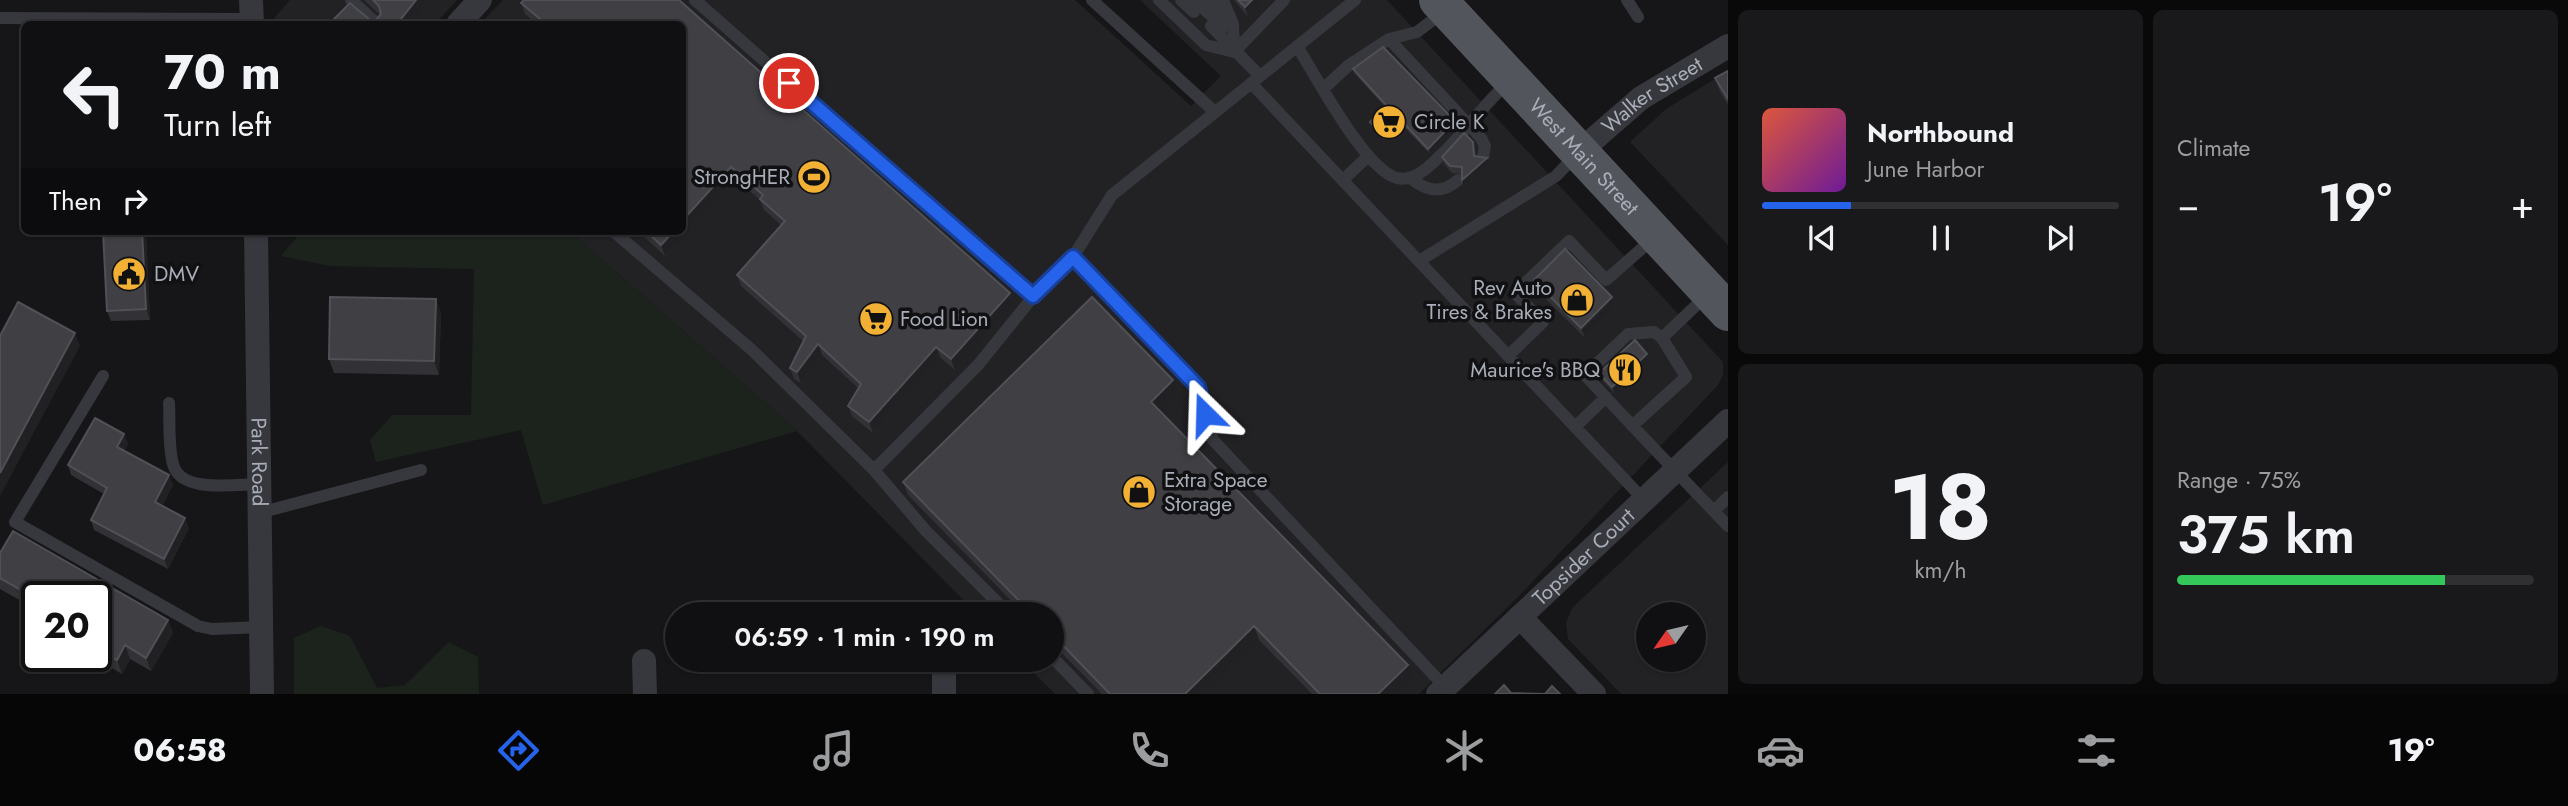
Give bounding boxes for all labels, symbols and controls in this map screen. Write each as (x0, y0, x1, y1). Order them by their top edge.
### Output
text: 70 m (164, 37, 281, 107)
icon: left (49, 49, 140, 140)
street label: Walker Street (1595, 50, 1708, 141)
pin (759, 53, 819, 113)
icon: arrive (770, 64, 808, 102)
street label: West Main Street (1522, 92, 1646, 222)
text: Turn left (164, 102, 271, 148)
supermarket icon: Circle K (1370, 103, 1408, 141)
place label: Circle K (1414, 107, 1485, 137)
text: Northbound (1867, 114, 2014, 152)
text: Climate (2177, 131, 2250, 165)
text: June Harbor (1867, 152, 1984, 186)
sports icon: StrongHER (795, 158, 833, 196)
place label: StrongHER (694, 162, 790, 192)
text: 19° (2318, 165, 2392, 241)
text: − (2177, 177, 2199, 232)
text: + (2511, 177, 2534, 232)
text: Then (49, 182, 102, 220)
icon: right (116, 182, 154, 220)
icon: previous (1803, 219, 1841, 257)
icon: pause (1922, 219, 1960, 257)
icon: next (2041, 219, 2079, 257)
public building icon: DMV (110, 255, 148, 293)
place label: DMV (154, 259, 199, 289)
place label: Rev Auto Tires & Brakes (1427, 273, 1552, 327)
shop icon: Rev Auto Tires & Brakes (1558, 281, 1596, 319)
supermarket icon: Food Lion (857, 300, 895, 338)
place label: Food Lion (900, 304, 988, 334)
restaurant icon: Maurice's BBQ (1606, 351, 1644, 389)
place label: Maurice's BBQ (1470, 355, 1600, 385)
position arrow (1168, 377, 1242, 451)
street label: Park Road (243, 417, 275, 507)
text: 18 (1889, 442, 1992, 573)
text: Range · 75% (2177, 463, 2301, 497)
place label: Extra Space Storage (1164, 465, 1268, 519)
shop icon: Extra Space Storage (1120, 473, 1158, 511)
text: 375 km (2177, 497, 2355, 573)
street label: Topsider Court (1526, 501, 1641, 613)
text: km/h (1915, 553, 1966, 587)
speed limit sign: 20 (21, 581, 112, 672)
north arrow (1636, 602, 1706, 672)
map controls (1636, 602, 1706, 672)
text: 06:59 · 1 min · 190 m (735, 618, 994, 656)
icon: directions (494, 726, 543, 775)
icon: music (809, 726, 858, 775)
icon: phone (1125, 726, 1174, 775)
icon: climate (1440, 726, 1489, 775)
icon: car (1756, 726, 1805, 775)
icon: filters (2072, 726, 2121, 775)
text: 06:58 (133, 727, 227, 773)
text: 19° (2387, 727, 2435, 773)

